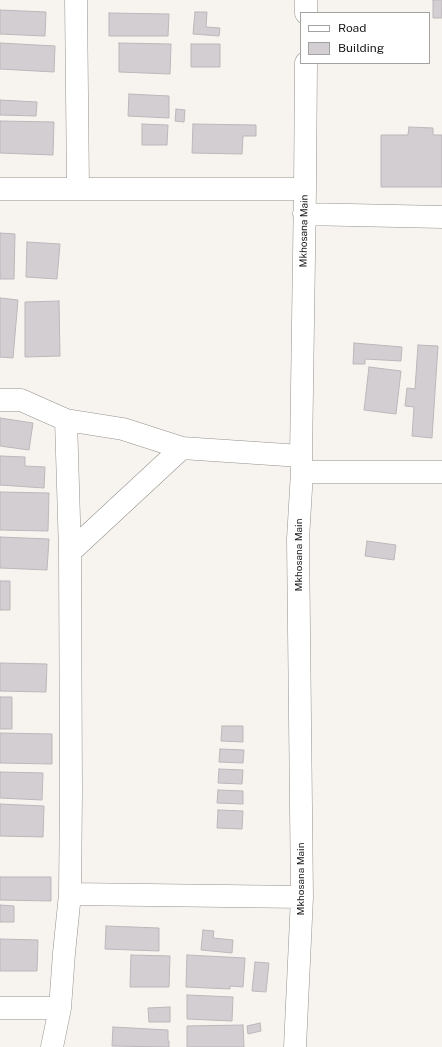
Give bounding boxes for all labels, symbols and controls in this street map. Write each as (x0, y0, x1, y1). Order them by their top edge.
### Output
legend (300, 12, 430, 64)
text: Road (338, 21, 366, 35)
text: Building (338, 41, 384, 55)
street label: Mkhosana Main (297, 194, 311, 268)
street label: Mkhosana Main (293, 519, 305, 591)
street label: Mkhosana Main (295, 843, 307, 915)

